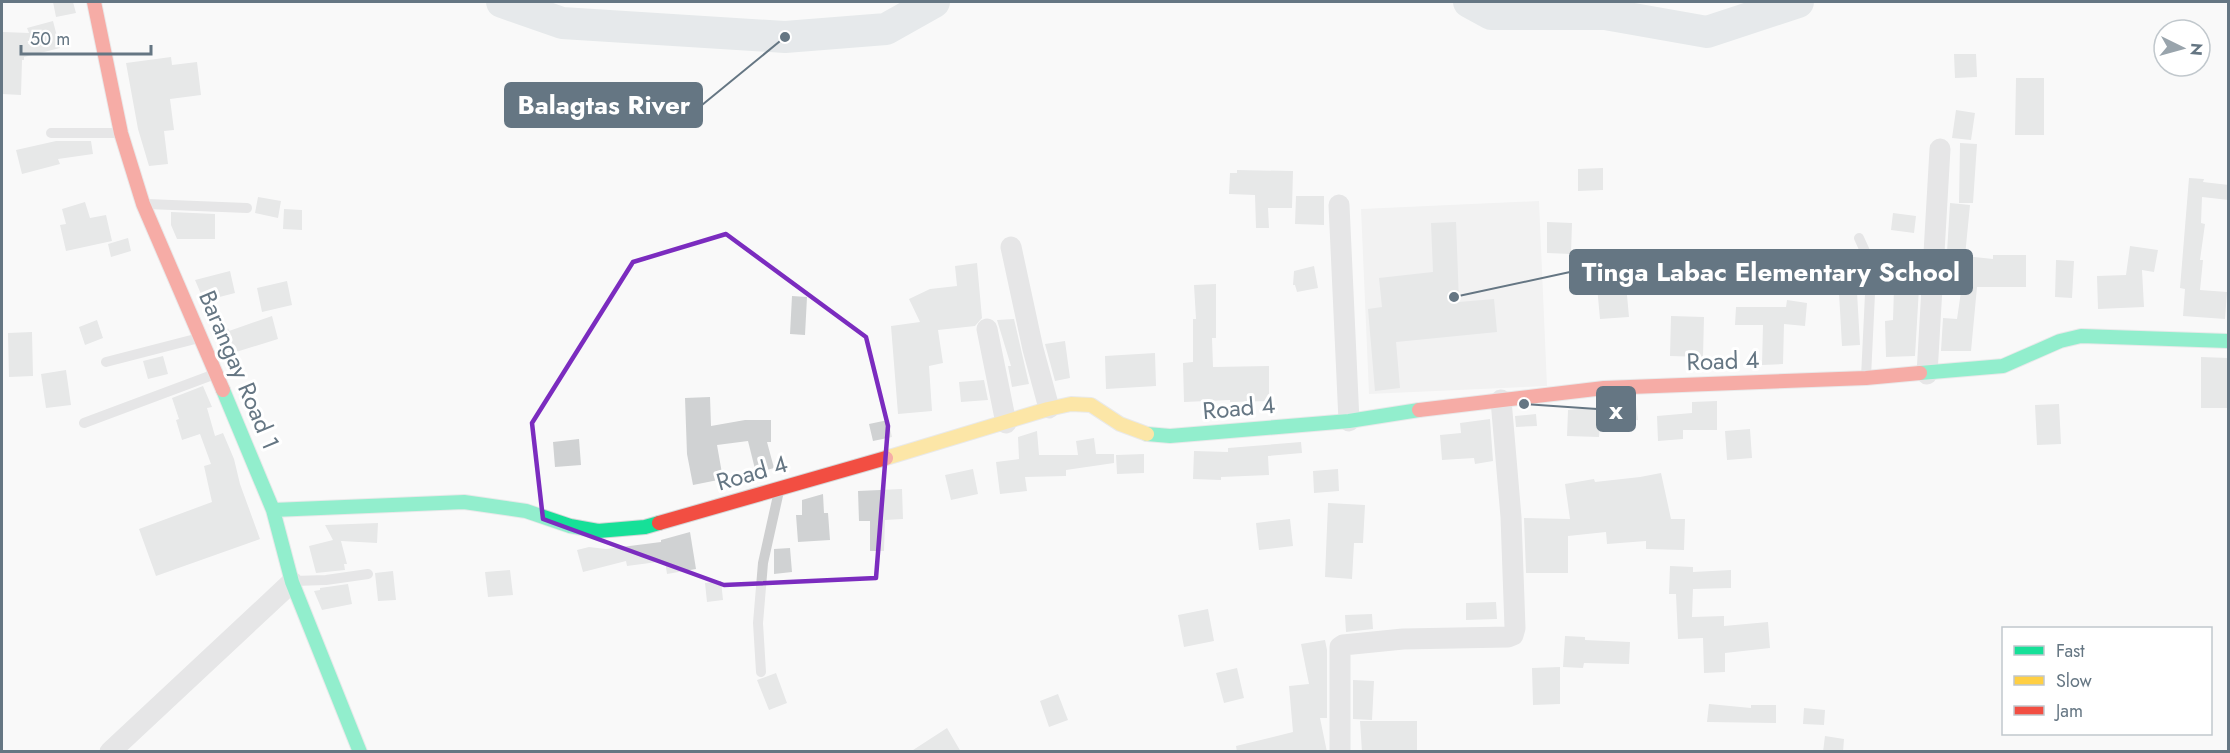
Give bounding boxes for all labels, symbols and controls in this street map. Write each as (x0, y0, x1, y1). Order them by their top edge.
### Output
scale bar (21, 18, 152, 56)
north arrow (2152, 18, 2212, 78)
text: 50 m (30, 26, 70, 52)
text: N (2184, 42, 2208, 57)
callout: Balagtas River (505, 83, 702, 127)
text: Balagtas River (517, 86, 691, 124)
callout: Tinga Labac Elementary School (1570, 250, 1972, 294)
text: Tinga Labac Elementary School (1582, 253, 1960, 291)
street label: Barangay Road 1 (190, 285, 289, 455)
street label: Road 4 (1686, 342, 1760, 379)
street label: Road 4 (1201, 387, 1277, 428)
callout: x (1597, 387, 1635, 431)
text: x (1609, 391, 1623, 429)
street label: Road 4 (712, 446, 792, 499)
legend (2002, 627, 2212, 735)
text: Fast (2056, 638, 2085, 664)
text: Slow (2056, 668, 2093, 694)
text: Jam (2054, 698, 2083, 724)

